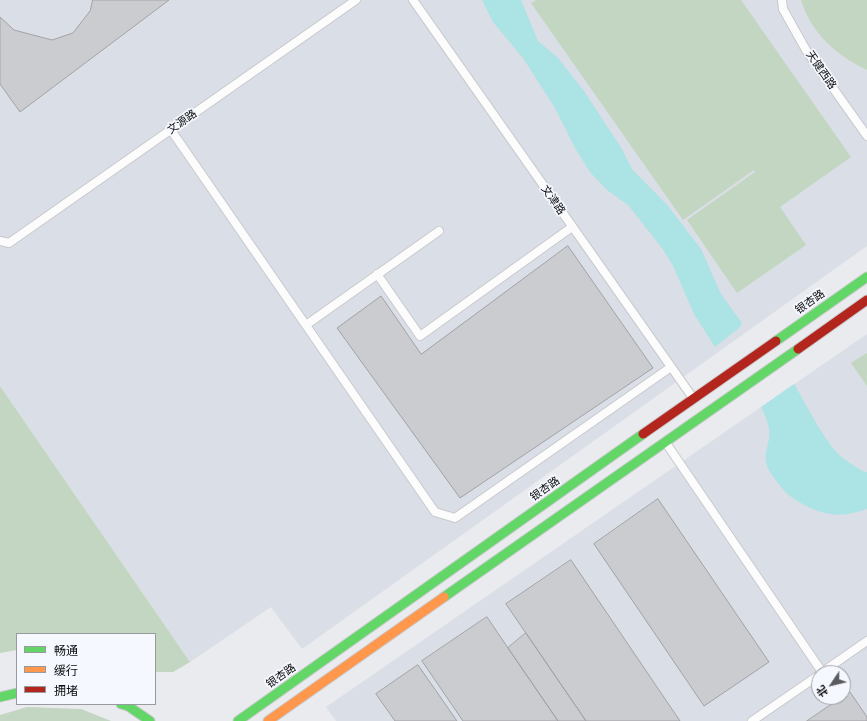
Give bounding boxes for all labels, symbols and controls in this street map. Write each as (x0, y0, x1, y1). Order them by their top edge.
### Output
street label: 天健西路 (803, 48, 839, 92)
street label: 文源路 (165, 107, 199, 137)
street label: 文津路 (538, 183, 568, 217)
street label: 银杏路 (793, 287, 827, 317)
street label: 银杏路 (528, 474, 562, 504)
legend (16, 633, 156, 705)
text: 畅通 (54, 643, 78, 658)
street label: 银杏路 (264, 661, 298, 691)
text: 缓行 (54, 663, 78, 678)
north arrow (811, 665, 851, 705)
text: 拥堵 (54, 683, 78, 698)
text: 北 (813, 683, 831, 700)

